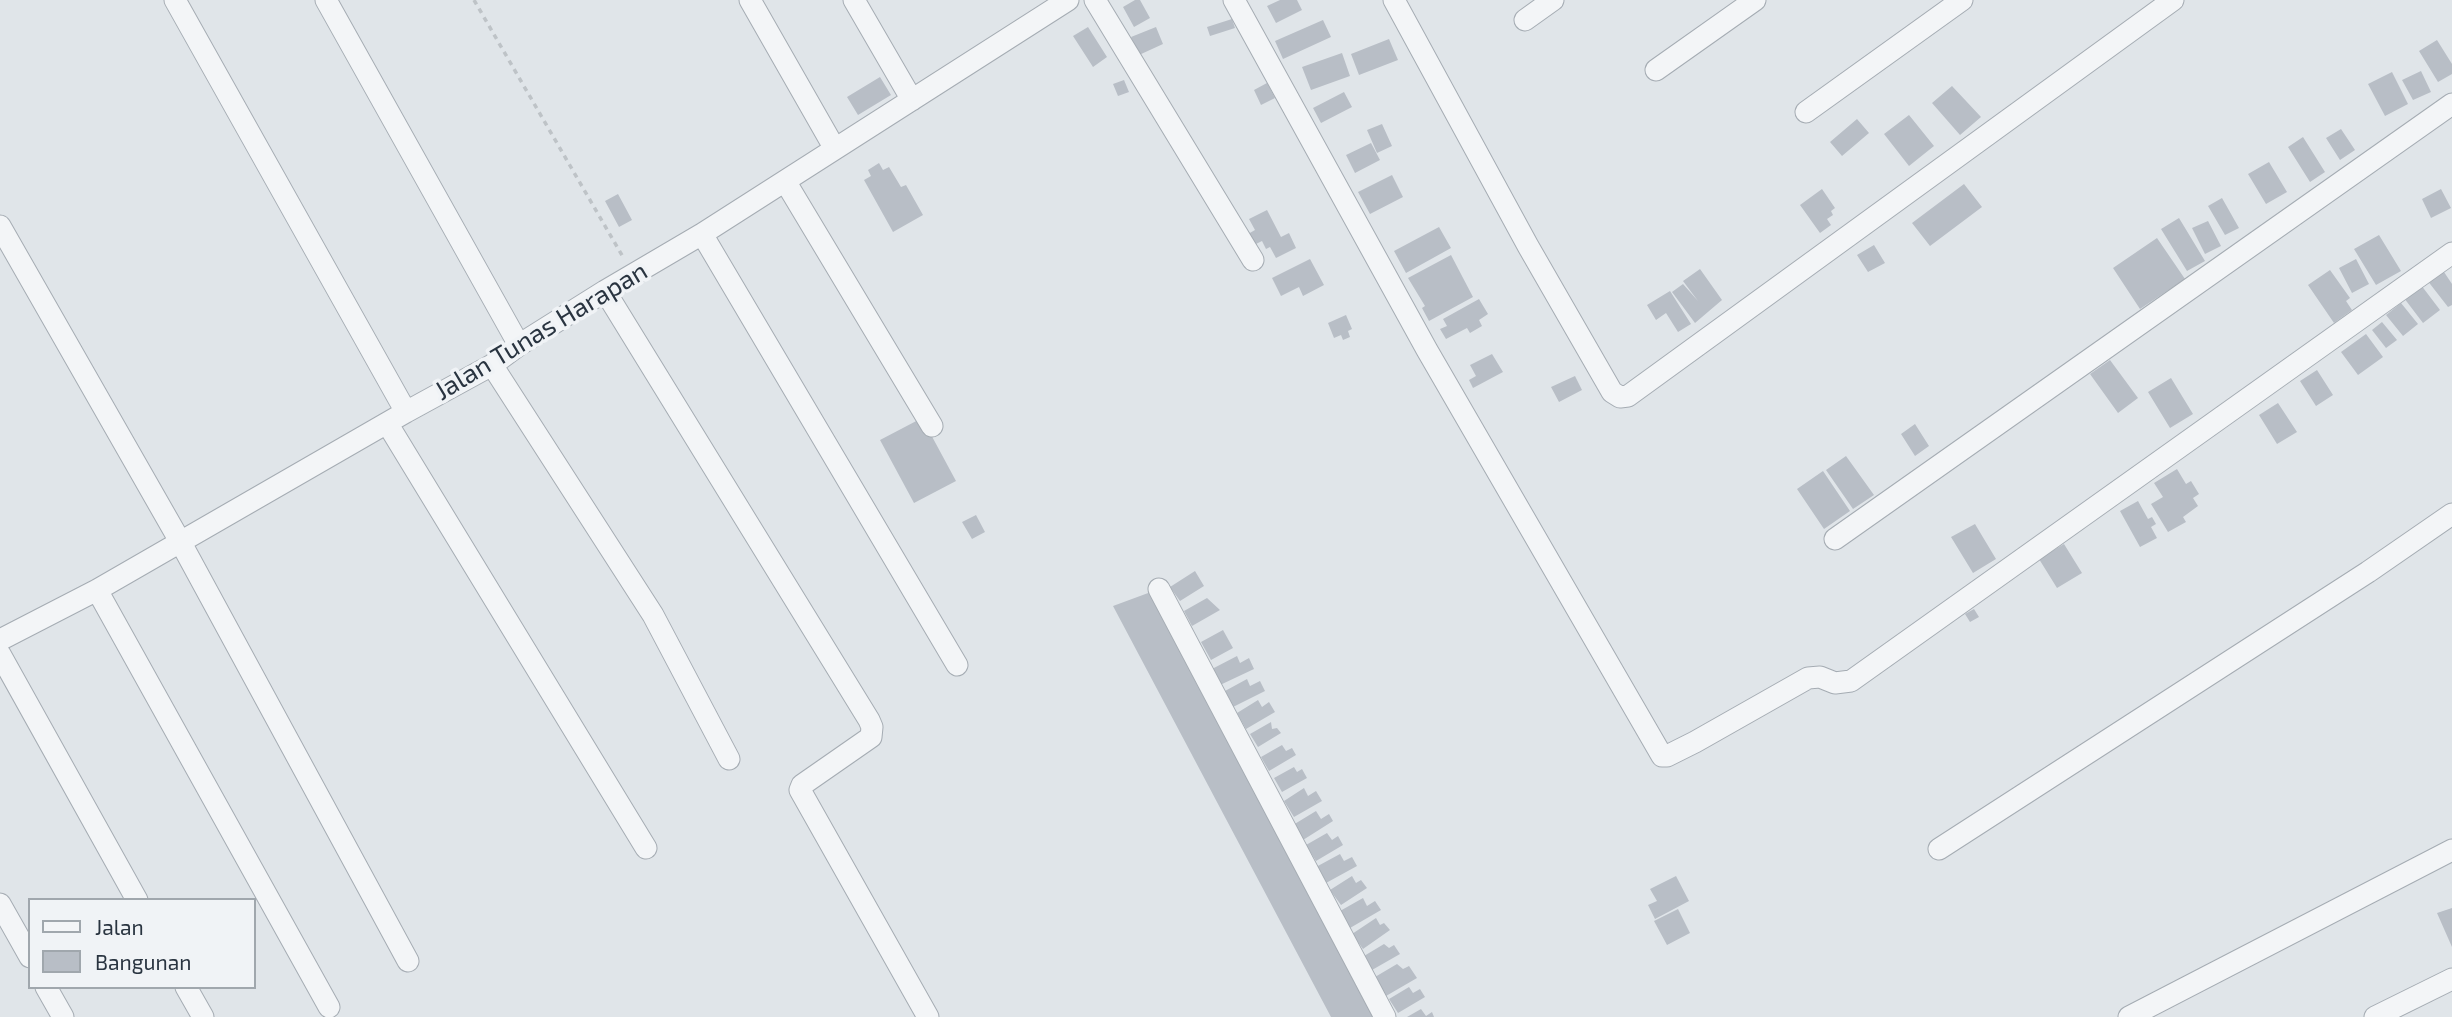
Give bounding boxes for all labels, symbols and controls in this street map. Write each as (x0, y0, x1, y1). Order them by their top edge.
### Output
street label: Jalan Tunas Harapan (429, 255, 653, 407)
legend (28, 898, 256, 989)
text: Jalan (95, 914, 144, 939)
text: Bangunan (95, 949, 191, 974)

